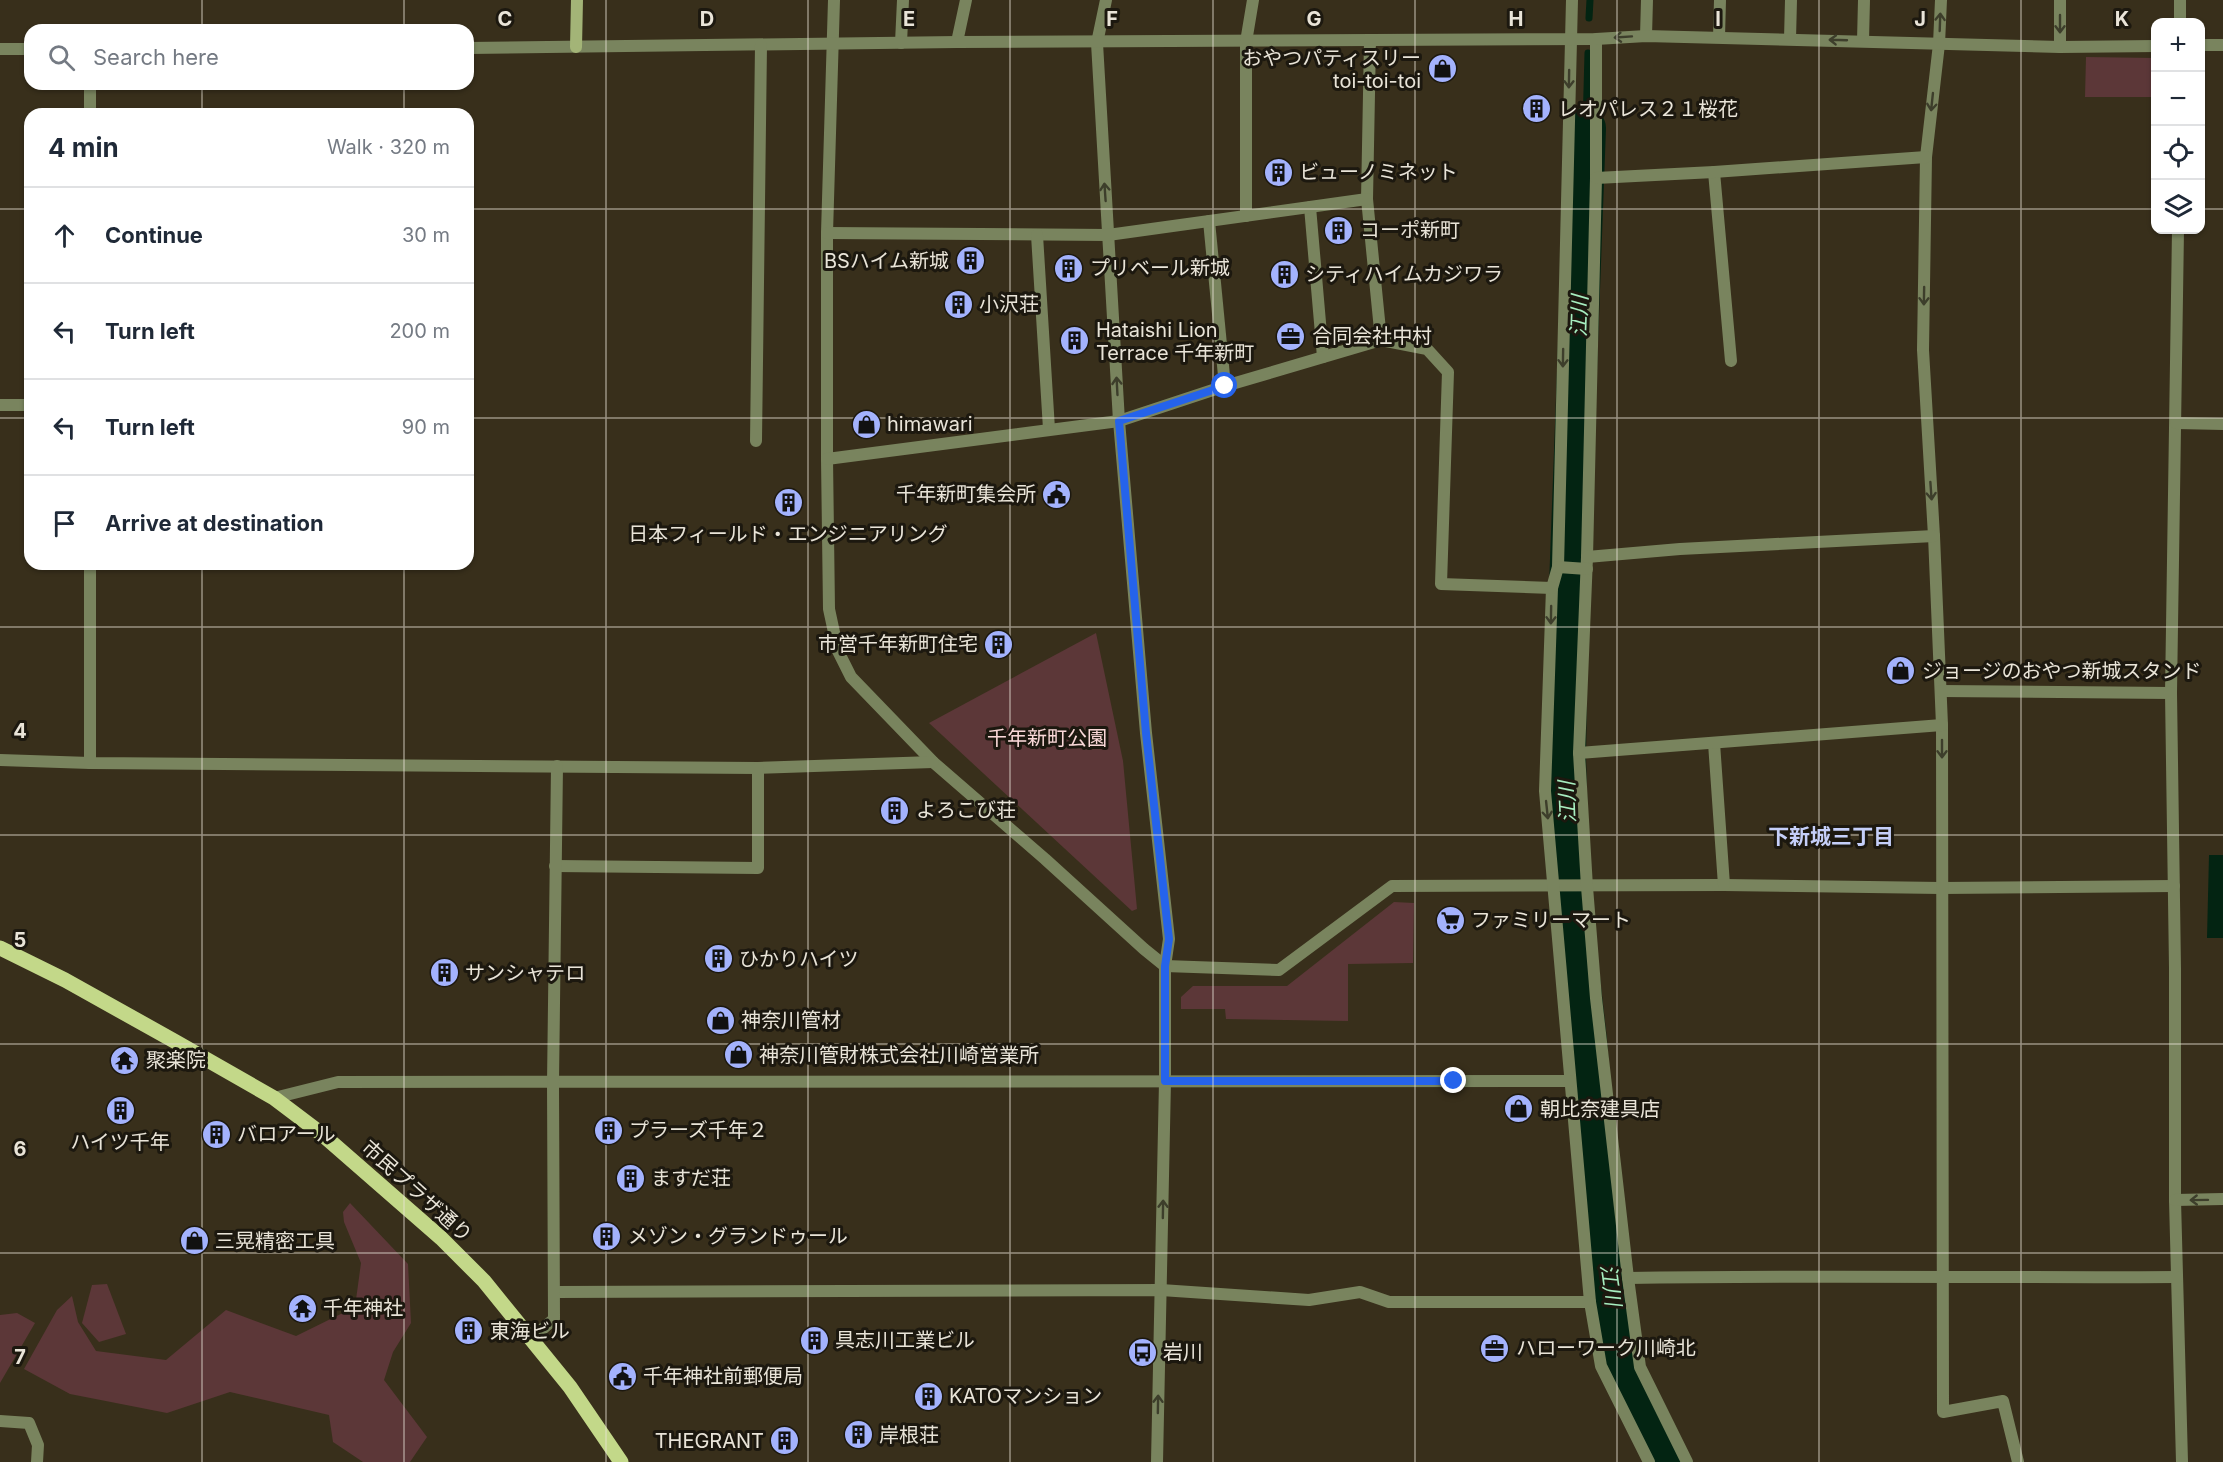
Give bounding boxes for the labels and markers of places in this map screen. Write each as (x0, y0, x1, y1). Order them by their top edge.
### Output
place label: おやつパティスリー toi-toi-toi (1242, 46, 1421, 93)
shop icon: おやつパティスリー toi-toi-toi (1426, 53, 1458, 85)
building icon: レオパレス２１桜花 (1521, 93, 1553, 125)
place label: レオパレス２１桜花 (1558, 97, 1738, 121)
building icon: ビューノミネット (1262, 156, 1294, 188)
place label: ビューノミネット (1299, 160, 1458, 184)
building icon: コーポ新町 (1323, 214, 1355, 246)
place label: コーポ新町 (1360, 218, 1460, 242)
building icon: BSハイム新城 (954, 245, 986, 277)
place label: BSハイム新城 (824, 249, 949, 273)
building icon: プリベール新城 (1053, 252, 1085, 284)
place label: プリベール新城 (1090, 256, 1230, 280)
building icon: シティハイムカジワラ (1268, 258, 1300, 290)
place label: シティハイムカジワラ (1305, 262, 1503, 286)
building icon: 小沢荘 (942, 288, 974, 320)
place label: 小沢荘 (979, 292, 1039, 316)
place label: Hataishi Lion Terrace 千年新町 (1096, 318, 1254, 365)
office icon: 合同会社中村 (1275, 320, 1307, 352)
place label: 合同会社中村 (1312, 324, 1432, 348)
building icon: Hataishi Lion Terrace 千年新町 (1059, 325, 1091, 357)
shop icon: himawari (850, 408, 882, 440)
place label: himawari (887, 412, 973, 436)
public building icon: 千年新町集会所 (1041, 478, 1073, 510)
place label: 千年新町集会所 (896, 482, 1036, 506)
building icon: 日本フィールド・エンジニアリング (772, 487, 804, 519)
place label: 日本フィールド・エンジニアリング (628, 522, 948, 546)
building icon: 市営千年新町住宅 (983, 628, 1015, 660)
place label: 市営千年新町住宅 (818, 632, 978, 656)
shop icon: ジョージのおやつ新城スタンド (1885, 655, 1917, 687)
place label: ジョージのおやつ新城スタンド (1922, 659, 2202, 683)
building icon: よろこび荘 (879, 794, 911, 826)
place label: よろこび荘 (916, 798, 1016, 822)
supermarket icon: ファミリーマート (1434, 904, 1466, 936)
place label: ファミリーマート (1471, 908, 1631, 932)
building icon: ひかりハイツ (702, 943, 734, 975)
place label: ひかりハイツ (739, 947, 859, 971)
building icon: サンシャテロ (428, 957, 460, 989)
place label: サンシャテロ (465, 961, 585, 985)
shop icon: 神奈川管材 (704, 1004, 736, 1036)
place label: 神奈川管材 (741, 1008, 841, 1032)
shop icon: 神奈川管財株式会社川崎営業所 (722, 1039, 754, 1071)
place label: 神奈川管財株式会社川崎営業所 (759, 1043, 1039, 1067)
temple icon: 聚楽院 (109, 1044, 141, 1076)
place label: 聚楽院 (146, 1048, 206, 1072)
shop icon: 朝比奈建具店 (1503, 1093, 1535, 1125)
building icon: ハイツ千年 (104, 1095, 136, 1127)
place label: 朝比奈建具店 (1540, 1097, 1660, 1121)
building icon: プラーズ千年２ (592, 1114, 624, 1146)
building icon: バロアール (200, 1118, 232, 1150)
place label: プラーズ千年２ (629, 1118, 768, 1142)
place label: バロアール (237, 1122, 336, 1146)
place label: ハイツ千年 (70, 1130, 170, 1154)
building icon: ますだ荘 (614, 1162, 646, 1194)
place label: ますだ荘 (651, 1166, 731, 1190)
building icon: メゾン・グランドゥール (591, 1220, 623, 1252)
place label: メゾン・グランドゥール (628, 1224, 848, 1248)
shop icon: 三晃精密工具 (178, 1225, 210, 1257)
place label: 三晃精密工具 (215, 1229, 335, 1253)
temple icon: 千年神社 (286, 1292, 318, 1324)
place label: 千年神社 (323, 1296, 403, 1320)
building icon: 東海ビル (453, 1315, 485, 1347)
place label: 東海ビル (490, 1319, 570, 1343)
building icon: 具志川工業ビル (798, 1324, 830, 1356)
place label: 具志川工業ビル (835, 1328, 975, 1352)
office icon: ハローワーク川崎北 (1479, 1332, 1511, 1364)
bus stop icon: 岩川 (1126, 1336, 1158, 1368)
place label: ハローワーク川崎北 (1516, 1336, 1696, 1360)
place label: 岩川 (1163, 1340, 1203, 1364)
public building icon: 千年神社前郵便局 (606, 1360, 638, 1392)
place label: 千年神社前郵便局 (643, 1364, 803, 1388)
building icon: KATOマンション (912, 1380, 944, 1412)
place label: KATOマンション (949, 1384, 1102, 1408)
building icon: 岸根荘 (842, 1419, 874, 1451)
place label: 岸根荘 (879, 1423, 939, 1447)
building icon: THEGRANT (769, 1425, 801, 1457)
place label: THEGRANT (655, 1429, 764, 1453)

